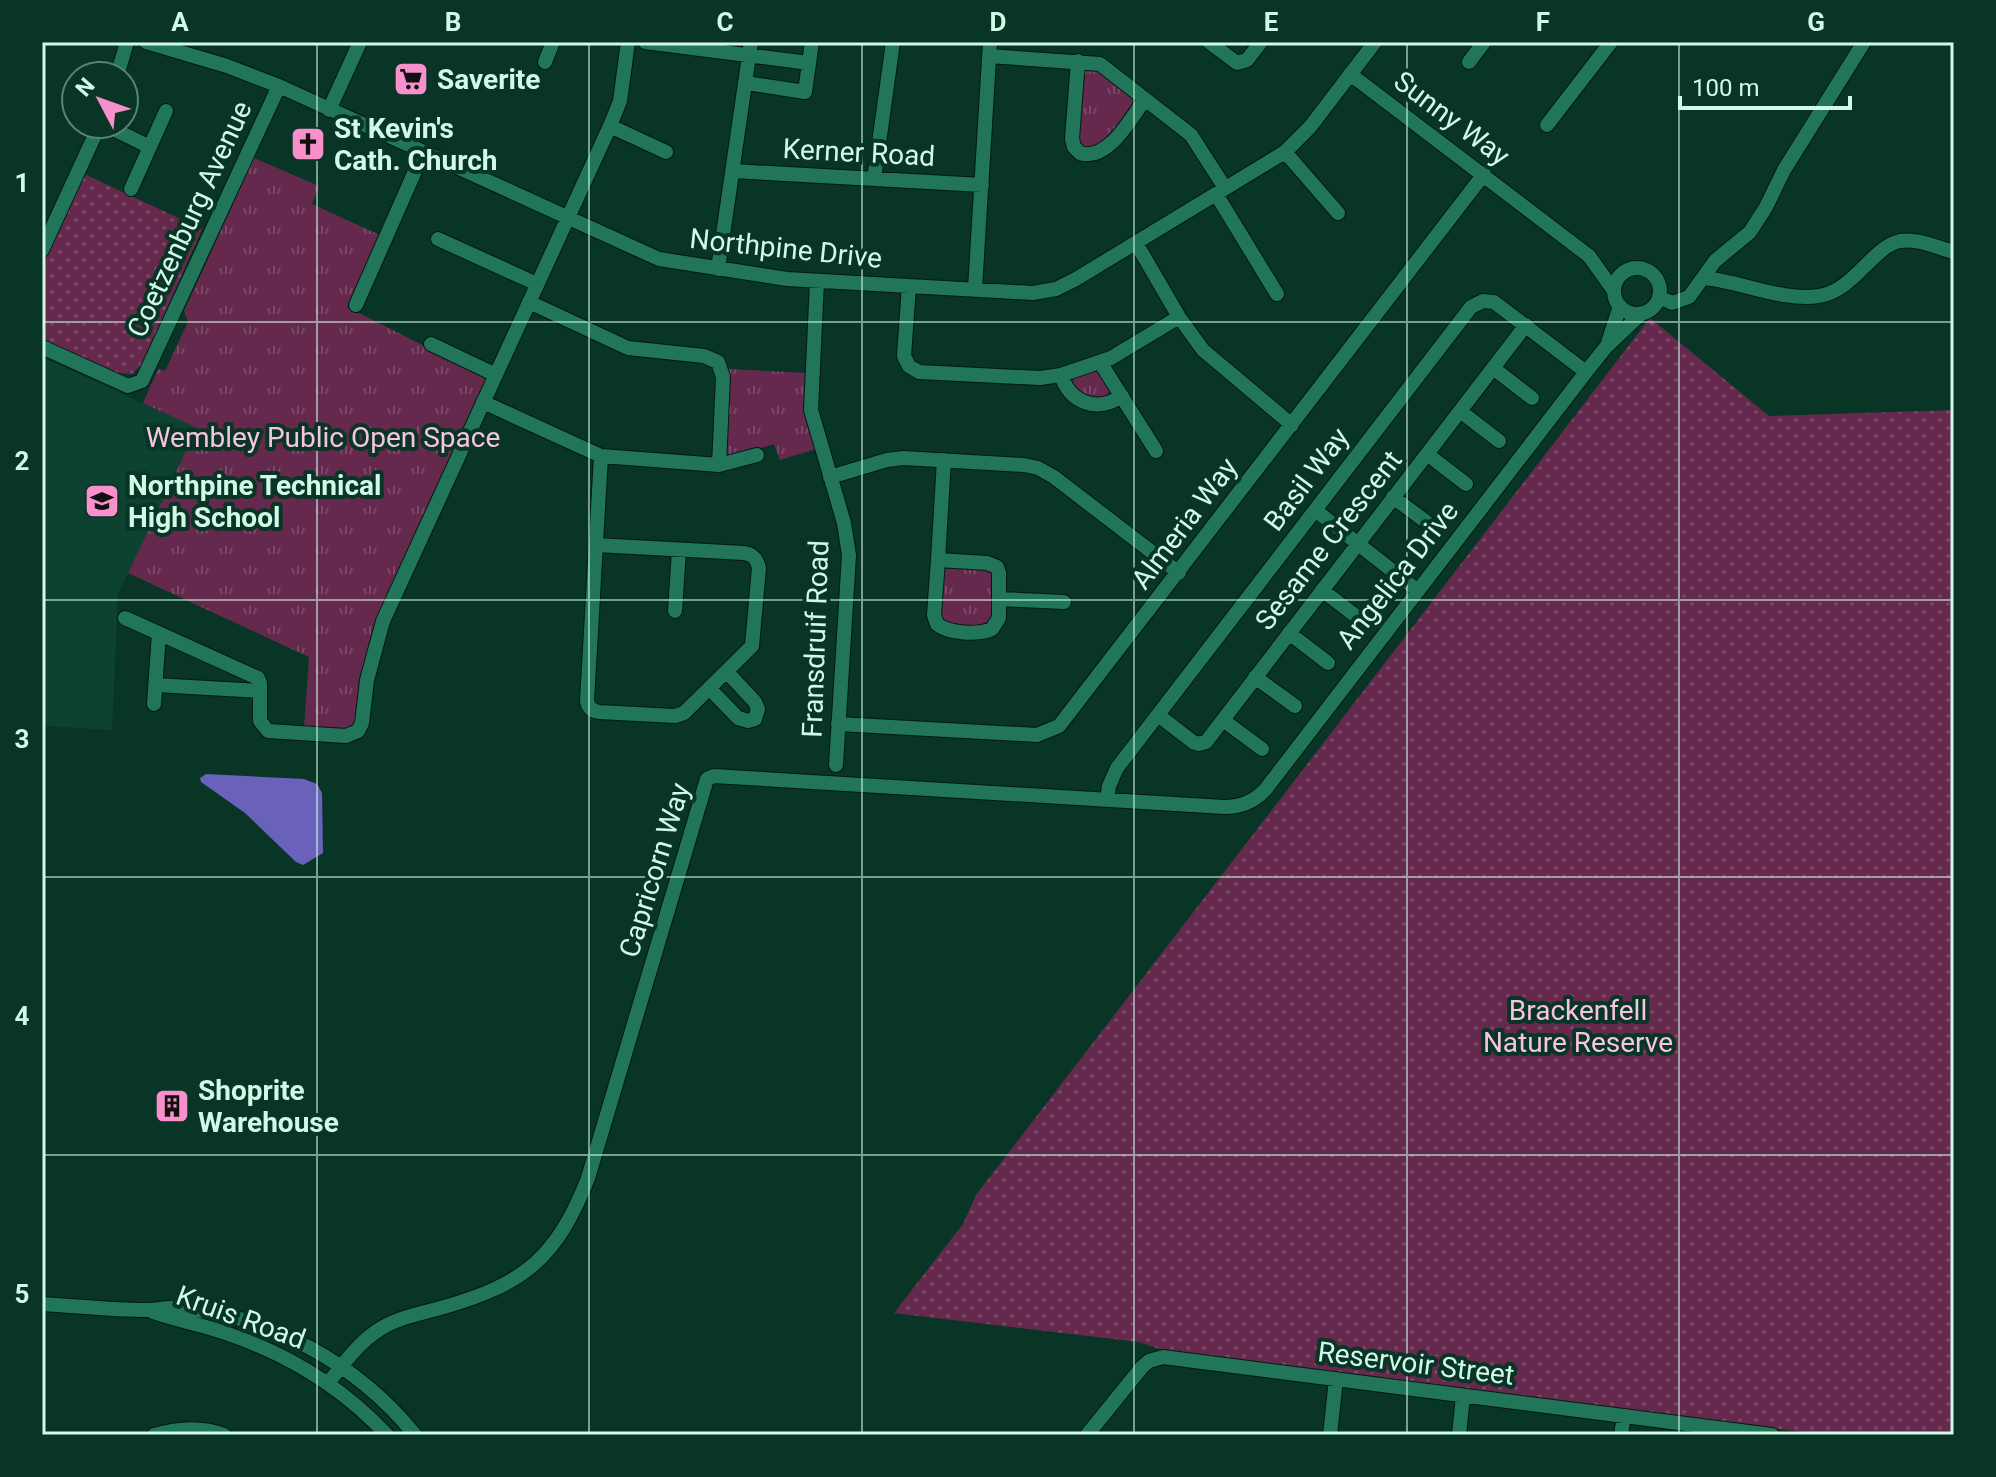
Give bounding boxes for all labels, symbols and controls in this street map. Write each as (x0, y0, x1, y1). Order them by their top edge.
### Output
text: A (171, 7, 189, 37)
text: B (445, 7, 461, 37)
text: C (716, 7, 734, 37)
text: D (990, 7, 1006, 37)
text: E (1264, 7, 1279, 37)
text: F (1536, 7, 1550, 37)
text: G (1807, 7, 1825, 37)
north arrow (60, 60, 140, 140)
supermarket icon: Saverite (392, 60, 430, 98)
scale bar (1680, 60, 1850, 110)
place label: Saverite (437, 63, 540, 96)
street label: Sunny Way (1388, 64, 1516, 172)
text: N (71, 73, 100, 101)
text: 100 m (1692, 74, 1759, 102)
street label: Coetzenburg Avenue (120, 96, 259, 343)
place label: St Kevin's Cath. Church (334, 112, 498, 177)
church icon: St Kevin's Cath. Church (289, 125, 327, 163)
street label: Kerner Road (782, 132, 936, 173)
text: 1 (15, 168, 29, 198)
street label: Northpine Drive (688, 222, 884, 275)
park label: Wembley Public Open Space (146, 421, 500, 454)
street label: Basil Way (1257, 421, 1356, 537)
street label: Sesame Crescent (1248, 444, 1409, 637)
text: 2 (15, 446, 29, 476)
street label: Almeria Way (1124, 451, 1244, 595)
place label: Northpine Technical High School (128, 469, 381, 534)
school or university icon: Northpine Technical High School (83, 482, 121, 520)
street label: Angelica Drive (1330, 495, 1465, 655)
street label: Fransdruif Road (796, 540, 835, 738)
text: 3 (15, 724, 29, 754)
street label: Capricorn Way (612, 779, 697, 961)
park label: Brackenfell Nature Reserve (1483, 994, 1673, 1059)
text: 4 (15, 1001, 30, 1031)
place label: Shoprite Warehouse (198, 1074, 339, 1139)
building icon: Shoprite Warehouse (153, 1087, 191, 1125)
text: 5 (15, 1279, 29, 1309)
street label: Kruis Road (172, 1279, 310, 1356)
street label: Reservoir Street (1316, 1335, 1516, 1392)

